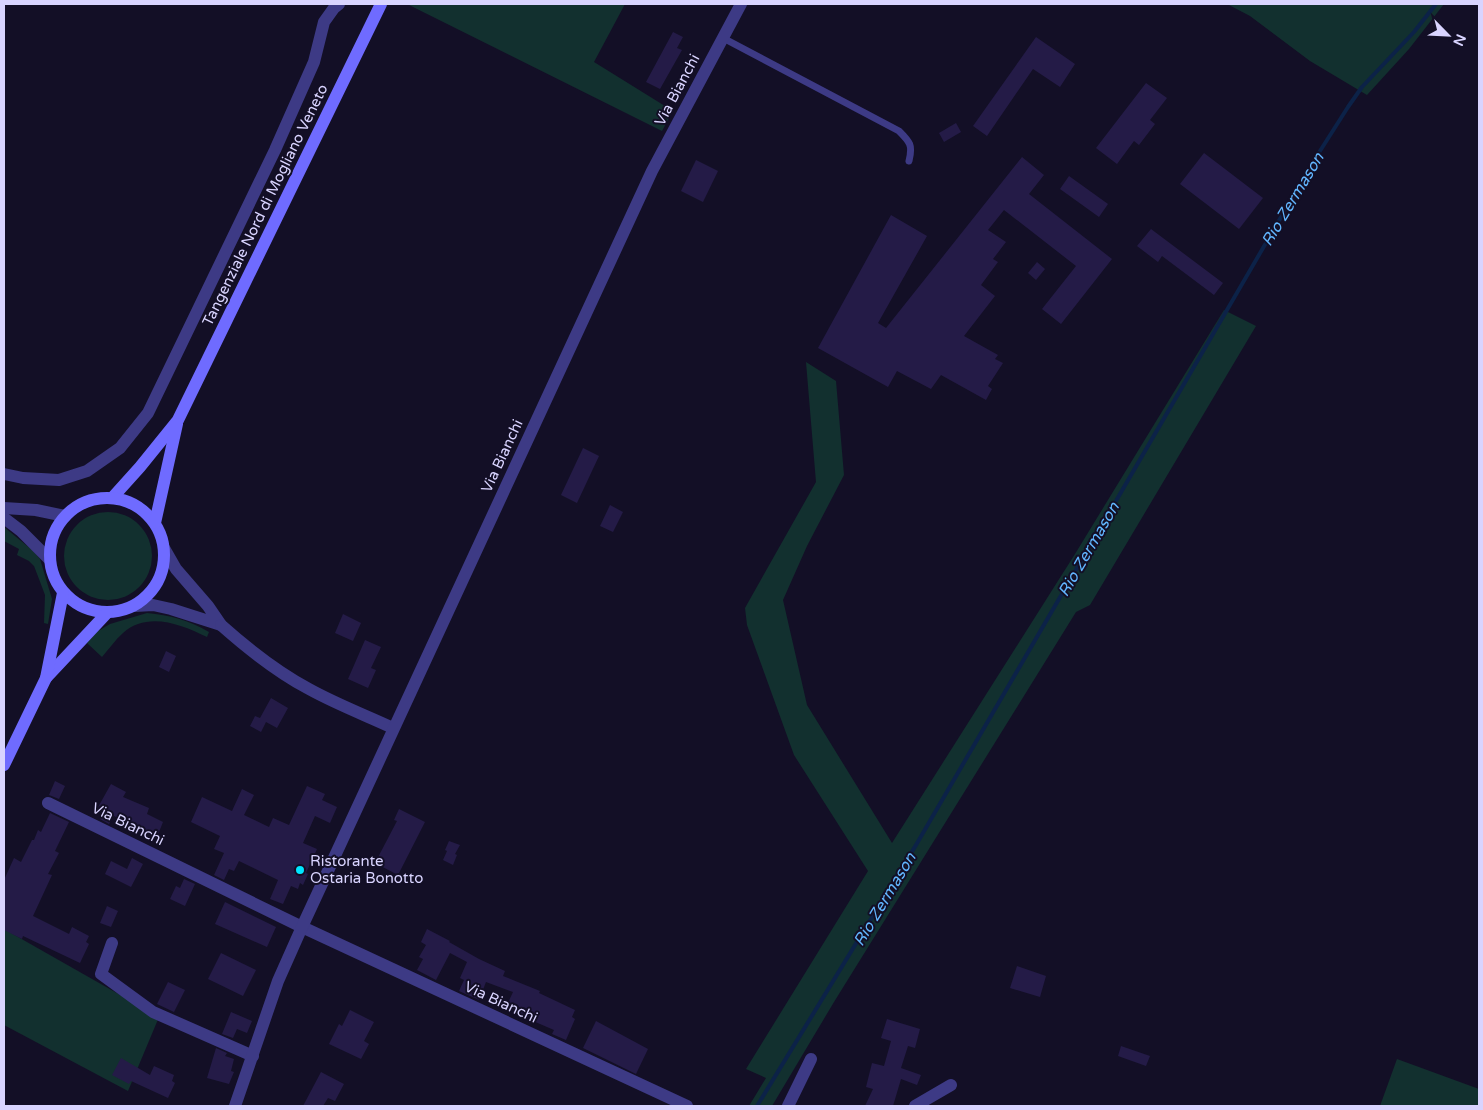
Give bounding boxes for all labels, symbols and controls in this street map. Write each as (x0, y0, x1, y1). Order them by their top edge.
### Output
north arrow (1423, 10, 1473, 60)
text: N (1449, 31, 1469, 49)
street label: Via Bianchi (651, 51, 703, 129)
street label: Tangenziale Nord di Mogliano Veneto (198, 81, 332, 329)
water label: Rio Zermason (1257, 148, 1329, 250)
street label: Via Bianchi (477, 417, 527, 495)
water label: Rio Zermason (1054, 498, 1125, 600)
street label: Via Bianchi (89, 799, 167, 849)
water label: Rio Zermason (849, 848, 921, 950)
place label: Ristorante Ostaria Bonotto (310, 852, 423, 887)
marker: Ristorante Ostaria Bonotto (294, 864, 306, 876)
street label: Via Bianchi (462, 977, 540, 1027)

